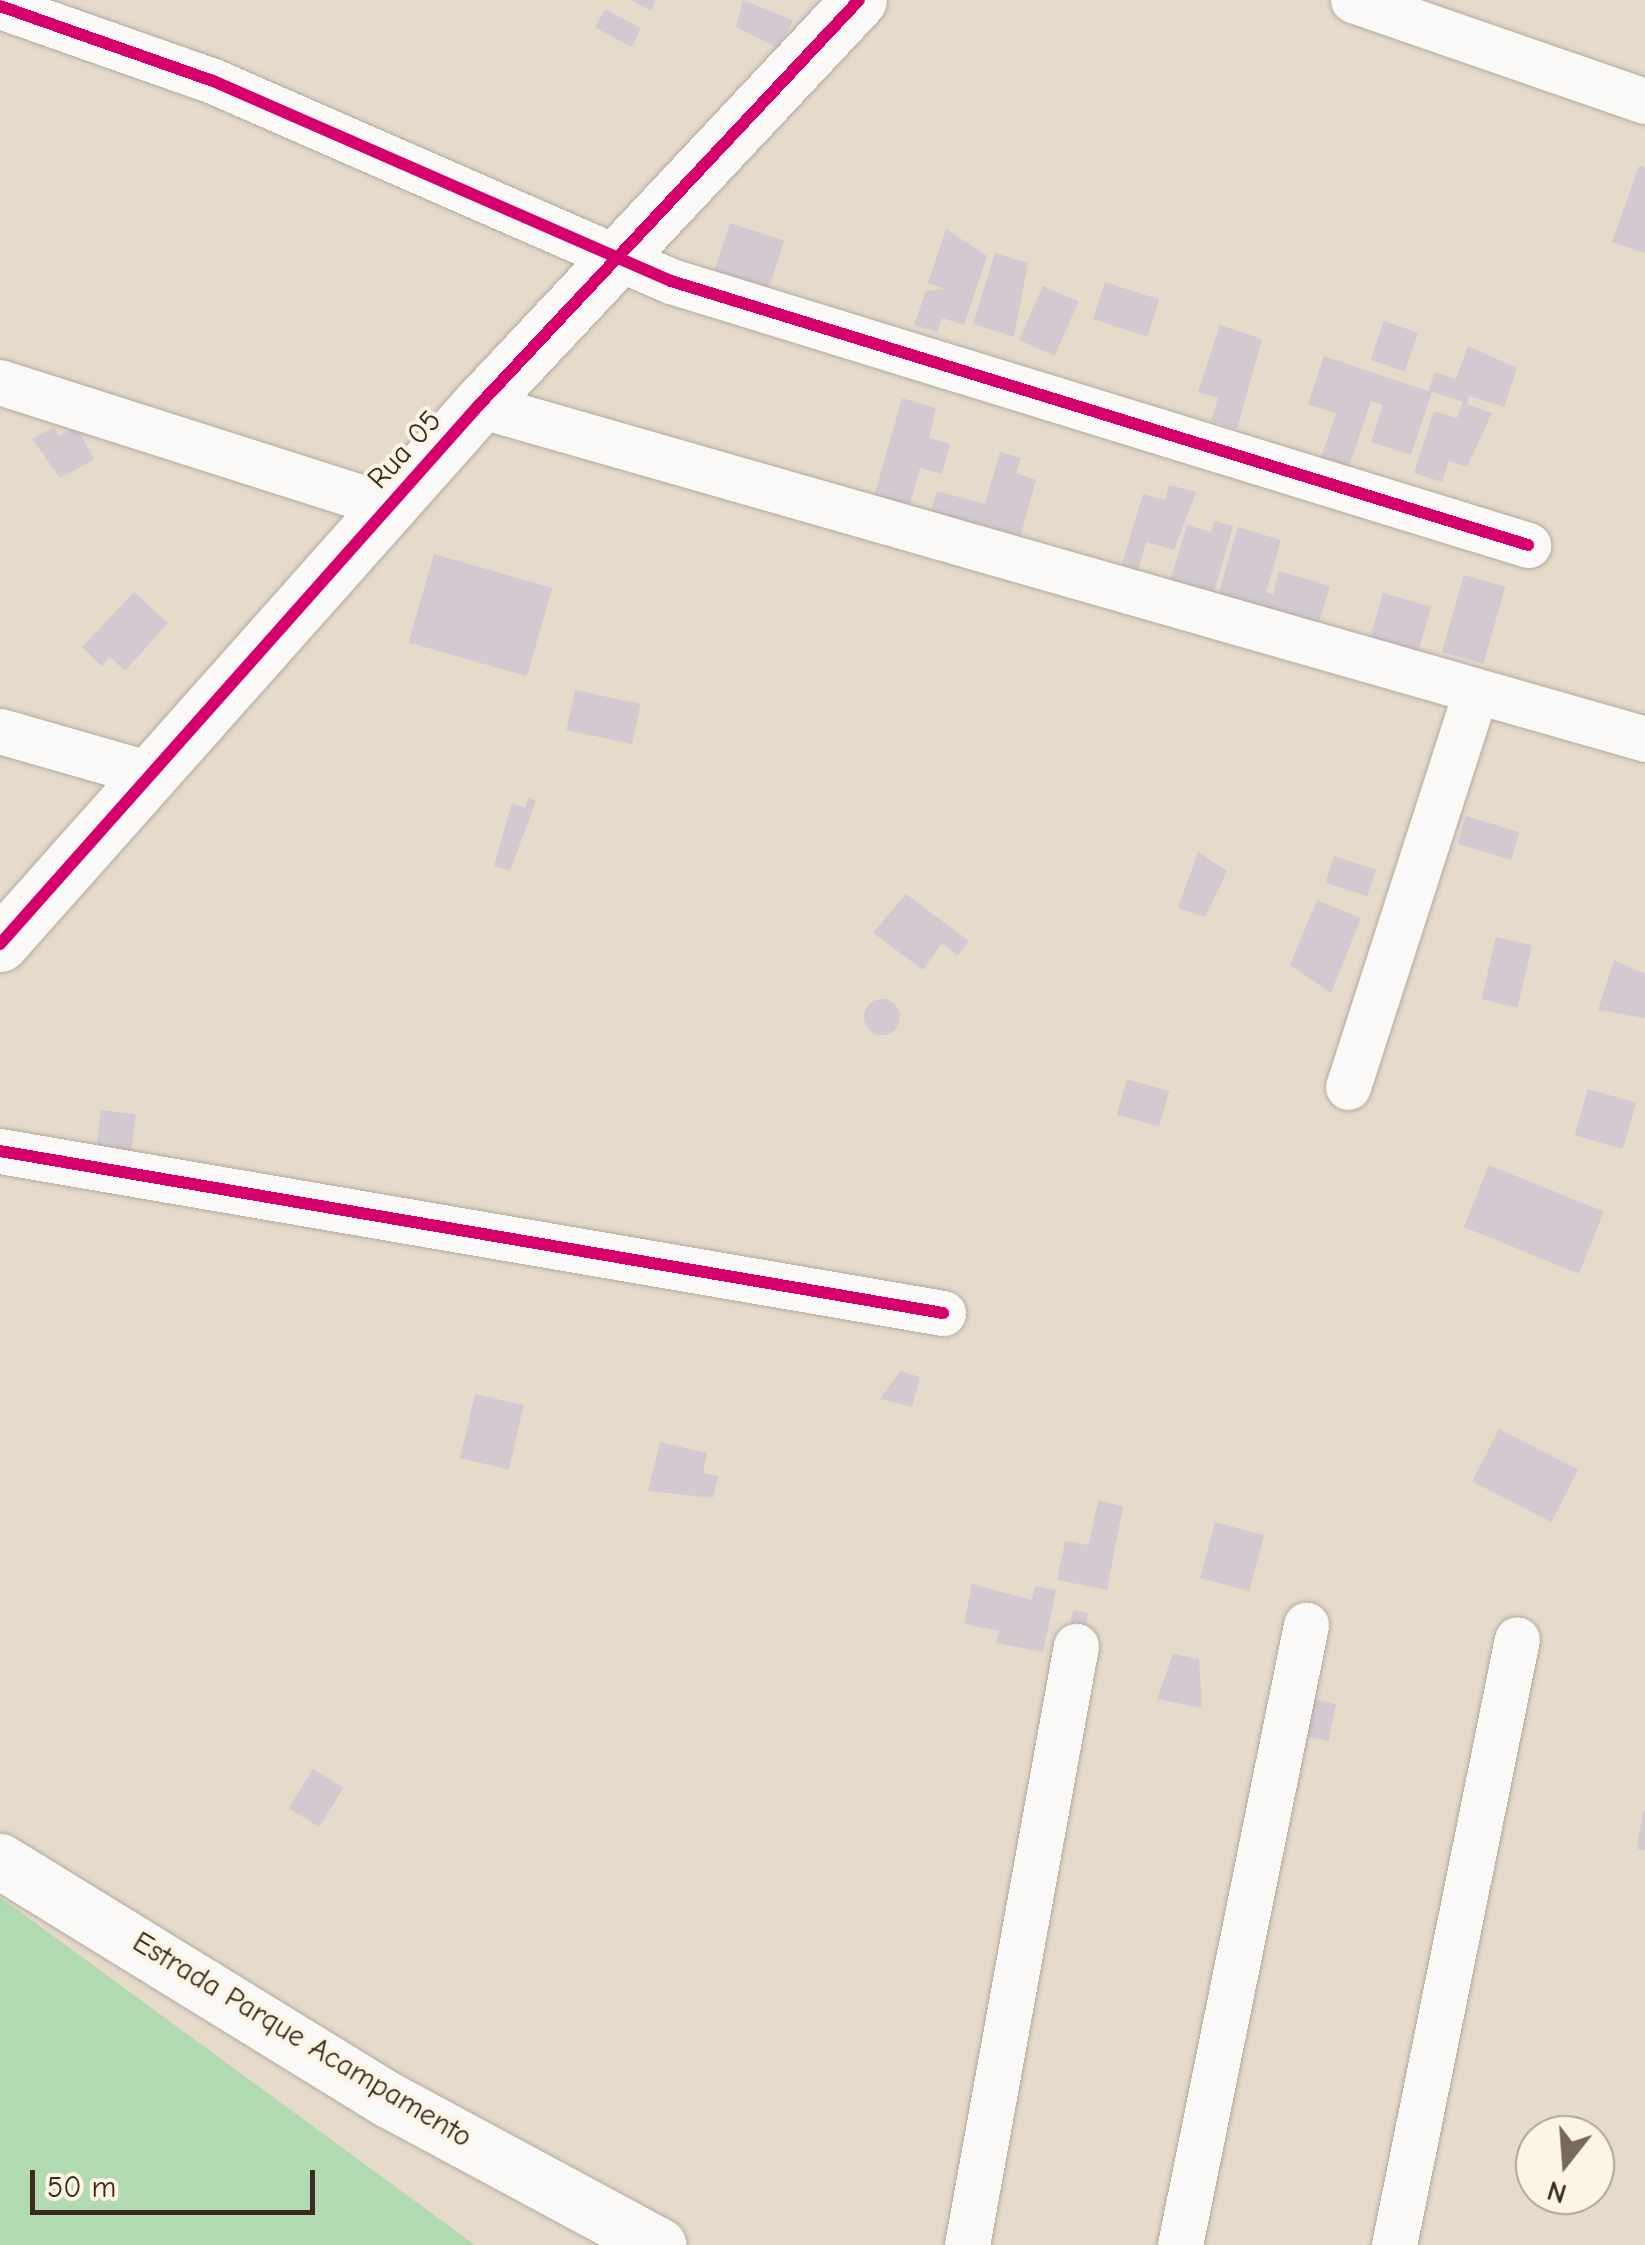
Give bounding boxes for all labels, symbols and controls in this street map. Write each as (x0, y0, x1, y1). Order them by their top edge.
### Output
street label: Rua 05 (360, 403, 450, 497)
street label: Estrada Parque Acampamento (126, 1924, 478, 2156)
north arrow (1515, 2115, 1615, 2215)
scale bar (35, 2150, 320, 2212)
text: 50 m (47, 2170, 116, 2205)
text: N (1543, 2174, 1570, 2210)

